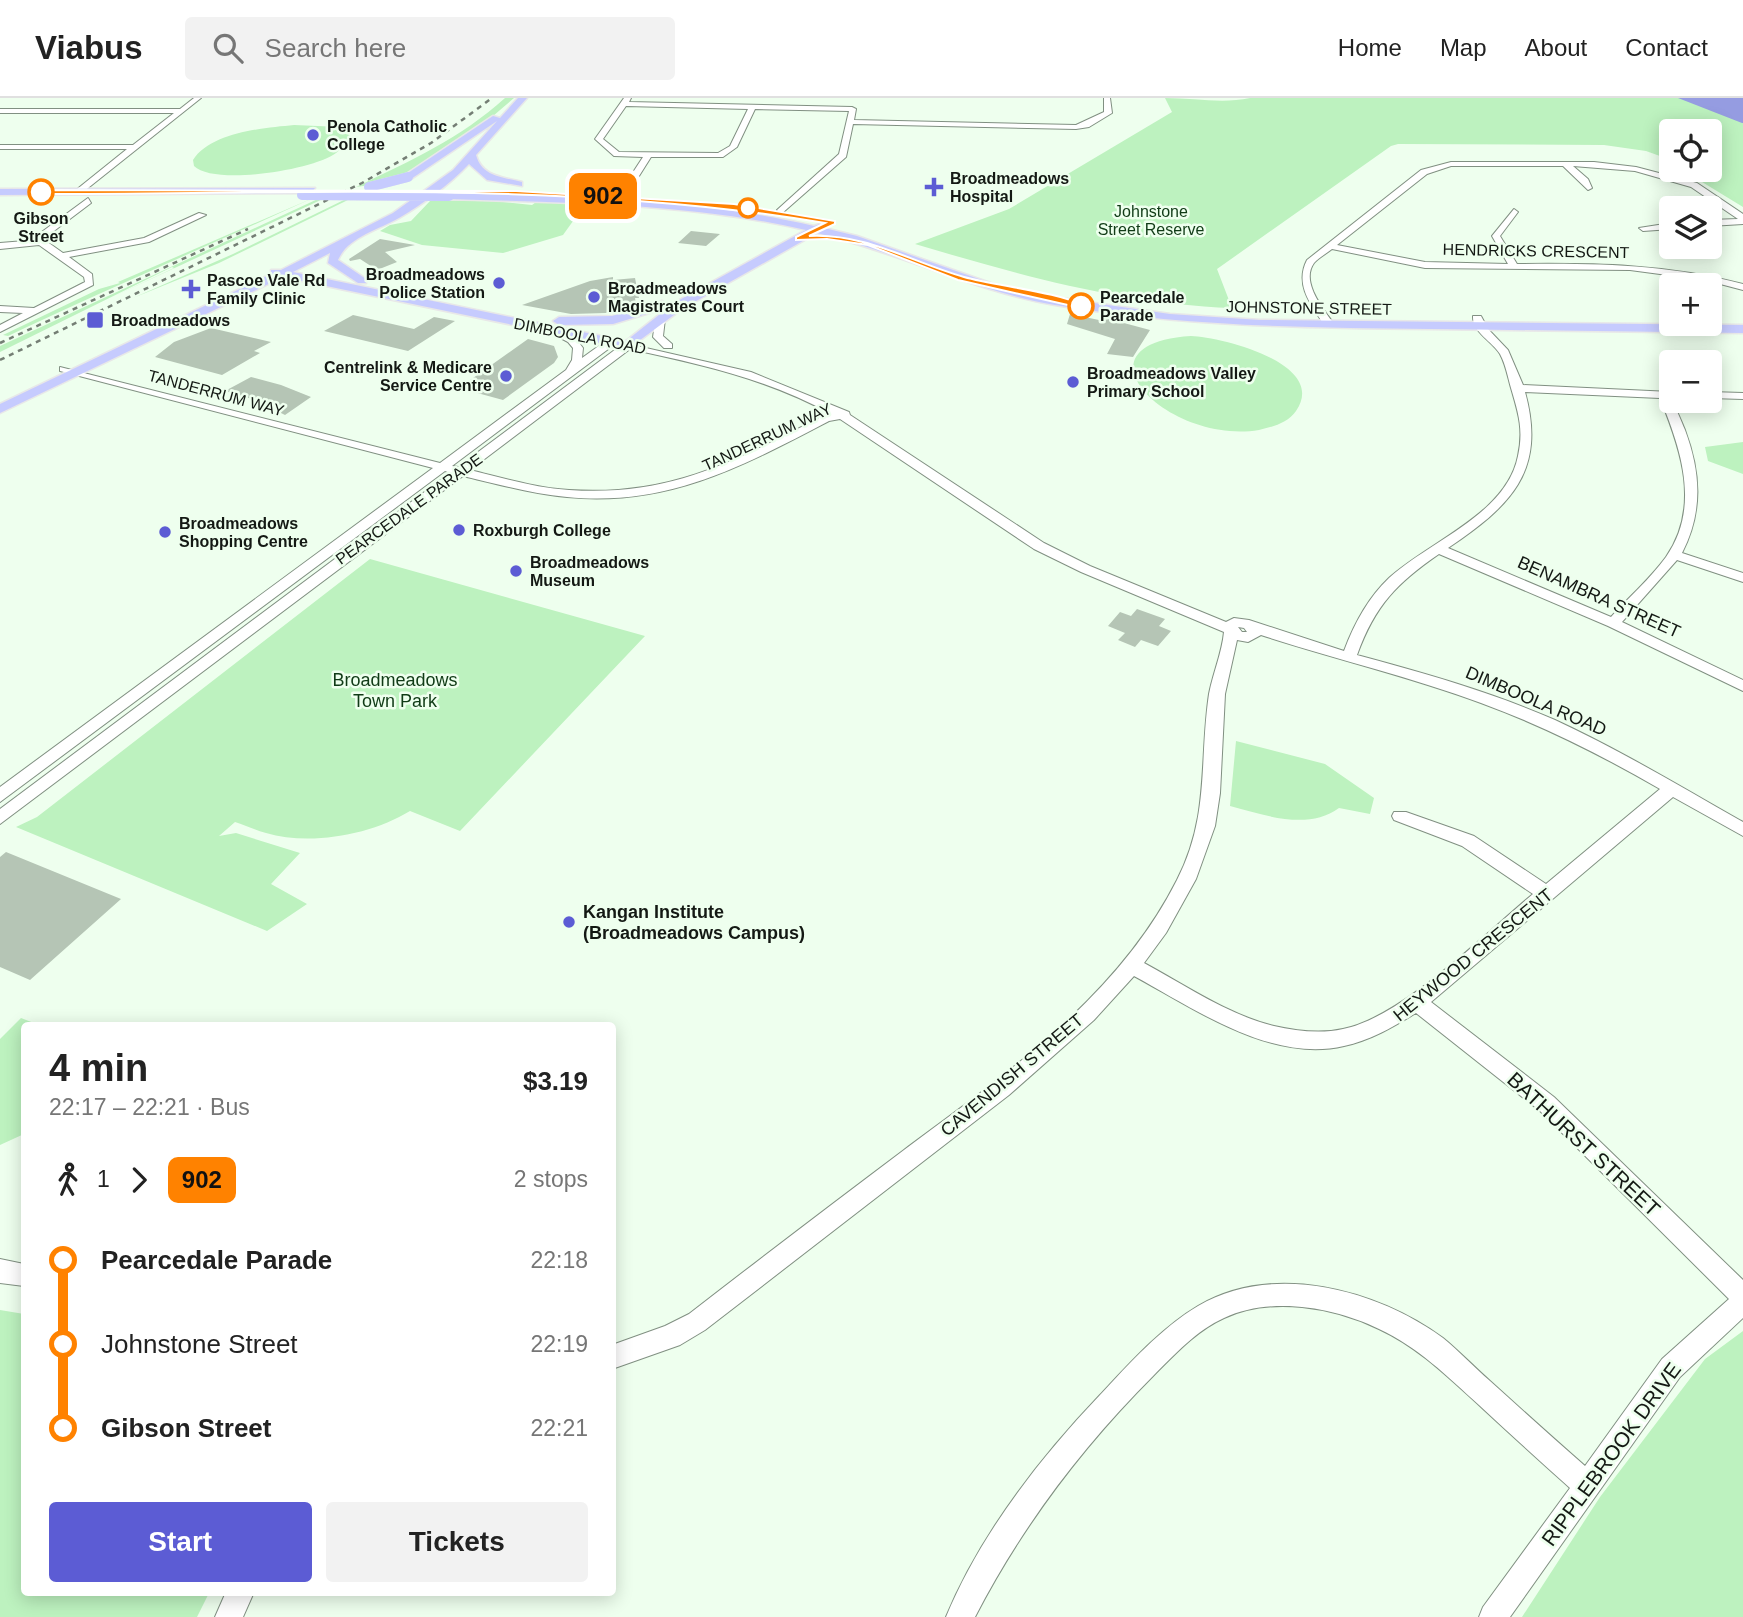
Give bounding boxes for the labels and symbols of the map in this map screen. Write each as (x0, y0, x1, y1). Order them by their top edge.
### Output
place label: Penola Catholic College (327, 118, 447, 153)
marker: Penola Catholic College (305, 127, 321, 143)
place label: Broadmeadows Hospital (950, 170, 1069, 205)
line badge: 902 (563, 173, 643, 219)
marker: Broadmeadows Hospital (924, 177, 944, 197)
marker: Gibson Street (28, 179, 54, 205)
unlabelled marker (738, 198, 758, 218)
park label: Johnstone Street Reserve (1098, 203, 1204, 238)
place label: Gibson Street (13, 210, 69, 245)
street label: HENDRICKS CRESCENT (1443, 241, 1630, 261)
place label: Broadmeadows Police Station (366, 266, 485, 301)
place label: Pascoe Vale Rd Family Clinic (207, 272, 325, 307)
marker: Broadmeadows Police Station (491, 275, 507, 291)
marker: Pascoe Vale Rd Family Clinic (181, 279, 201, 299)
place label: Broadmeadows Magistrates Court (608, 280, 745, 315)
marker: Broadmeadows Magistrates Court (586, 289, 602, 305)
place label: Pearcedale Parade (1100, 289, 1185, 324)
marker: Pearcedale Parade (1068, 293, 1094, 319)
street label: JOHNSTONE STREET (1226, 298, 1392, 318)
marker: Broadmeadows (85, 310, 105, 330)
place label: Broadmeadows (111, 312, 230, 329)
street label: DIMBOOLA ROAD (512, 315, 648, 357)
place label: Centrelink & Medicare Service Centre (324, 359, 492, 394)
place label: Broadmeadows Valley Primary School (1087, 365, 1256, 400)
street label: TANDERRUM WAY (146, 367, 286, 419)
marker: Centrelink & Medicare Service Centre (498, 368, 514, 384)
marker: Broadmeadows Valley Primary School (1065, 374, 1081, 390)
street label: TANDERRUM WAY (700, 400, 834, 474)
street label: PEARCEDALE PARADE (333, 450, 485, 568)
place label: Broadmeadows Shopping Centre (179, 515, 308, 550)
marker: Roxburgh College (451, 522, 467, 538)
place label: Roxburgh College (473, 522, 611, 539)
marker: Broadmeadows Shopping Centre (157, 524, 173, 540)
street label: BENAMBRA STREET (1515, 552, 1683, 642)
place label: Broadmeadows Museum (530, 554, 649, 589)
marker: Broadmeadows Museum (508, 563, 524, 579)
street label: DIMBOOLA ROAD (1463, 662, 1609, 740)
park label: Broadmeadows Town Park (332, 670, 458, 711)
street label: HEYWOOD CRESCENT (1389, 885, 1557, 1025)
place label: Kangan Institute (Broadmeadows Campus) (583, 902, 805, 943)
marker: Kangan Institute (Broadmeadows Campus) (561, 914, 577, 930)
street label: CAVENDISH STREET (937, 1010, 1087, 1140)
street label: BATHURST STREET (1503, 1067, 1665, 1221)
street label: RIPPLEBROOK DRIVE (1537, 1358, 1685, 1550)

